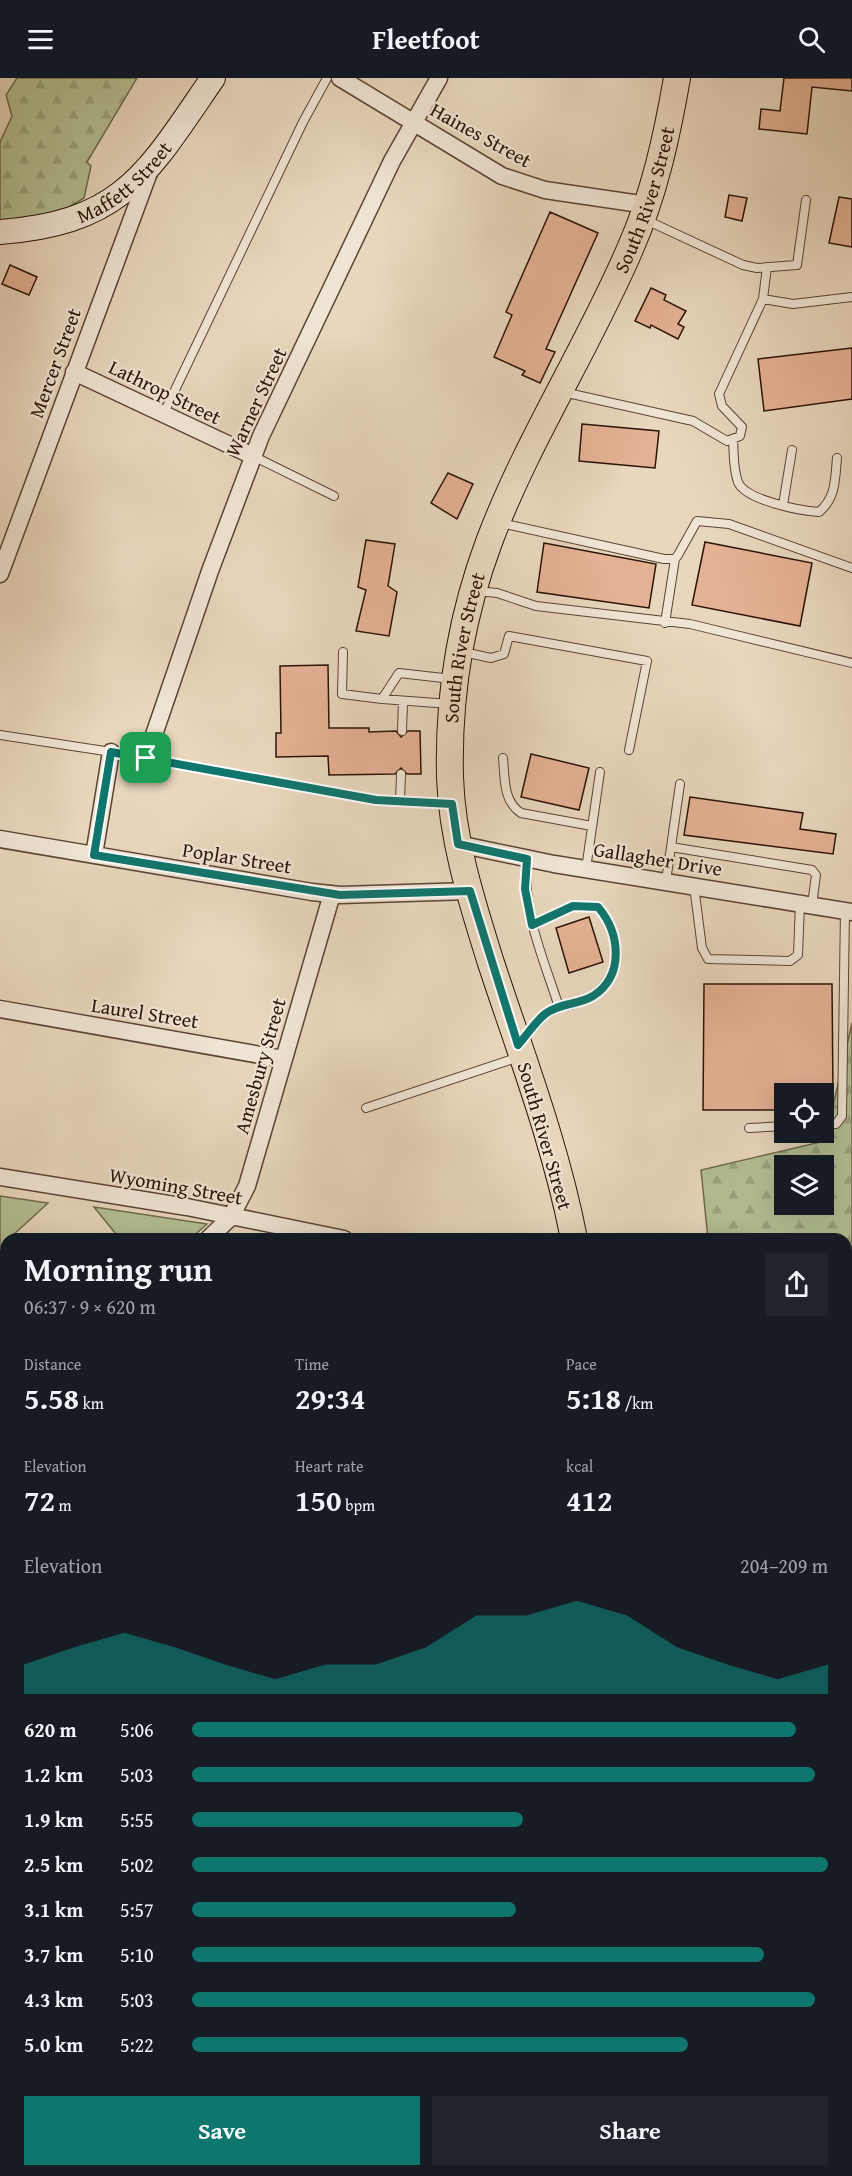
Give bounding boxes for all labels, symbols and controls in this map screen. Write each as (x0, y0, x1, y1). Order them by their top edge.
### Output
text: Fleetfoot (372, 19, 480, 59)
icon: menu (24, 23, 57, 56)
icon: search (795, 23, 828, 56)
street label: Haines Street (425, 95, 537, 174)
street label: South River Street (606, 124, 681, 278)
street label: Maffett Street (72, 135, 178, 230)
street label: Mercer Street (21, 304, 88, 422)
street label: Warner Street (218, 342, 294, 461)
street label: Lathrop Street (104, 352, 226, 431)
street label: South River Street (436, 569, 492, 724)
pin (120, 732, 171, 783)
icon: arrive (129, 741, 162, 774)
street label: Gallagher Drive (592, 834, 725, 883)
street label: Poplar Street (180, 835, 294, 880)
street label: Laurel Street (89, 990, 201, 1035)
street label: Amesbury Street (226, 994, 293, 1137)
street label: South River Street (510, 1058, 580, 1213)
map controls (774, 1083, 834, 1215)
button: locate (774, 1083, 834, 1143)
button: layers (774, 1155, 834, 1215)
street label: Wyoming Street (107, 1160, 245, 1212)
text: Morning run (24, 1245, 213, 1293)
button: share (765, 1253, 828, 1316)
text: 06:37 · 9 × 620 m (24, 1292, 156, 1321)
text: Distance (24, 1352, 81, 1376)
text: Time (295, 1352, 329, 1376)
text: Pace (566, 1352, 597, 1376)
text: 5.58 (24, 1376, 79, 1420)
text: 29:34 (295, 1376, 366, 1420)
text: 5:18 (566, 1376, 621, 1420)
text: km (79, 1391, 104, 1415)
text: /km (621, 1391, 653, 1415)
text: Elevation (24, 1454, 87, 1478)
text: Heart rate (295, 1454, 364, 1478)
text: kcal (566, 1454, 593, 1478)
text: 72 (24, 1478, 55, 1522)
text: 150 (295, 1478, 342, 1522)
text: 412 (566, 1478, 613, 1522)
text: m (55, 1493, 72, 1517)
text: bpm (342, 1493, 375, 1517)
text: Elevation (24, 1551, 102, 1580)
text: 204–209 m (740, 1551, 828, 1580)
text: 620 m (24, 1715, 77, 1744)
text: 5:06 (120, 1715, 154, 1744)
text: 1.2 km (24, 1760, 83, 1789)
text: 5:03 (120, 1760, 154, 1789)
text: 1.9 km (24, 1805, 83, 1834)
text: 5:55 (120, 1805, 154, 1834)
text: 2.5 km (24, 1850, 83, 1879)
text: 5:02 (120, 1850, 154, 1879)
text: 3.1 km (24, 1895, 83, 1924)
text: 5:57 (120, 1895, 154, 1924)
text: 3.7 km (24, 1940, 83, 1969)
text: 5:10 (120, 1940, 154, 1969)
text: 4.3 km (24, 1985, 83, 2014)
text: 5:03 (120, 1985, 154, 2014)
text: 5.0 km (24, 2030, 83, 2059)
text: 5:22 (120, 2030, 154, 2059)
button: Save (24, 2096, 420, 2165)
button: Share (432, 2096, 828, 2165)

